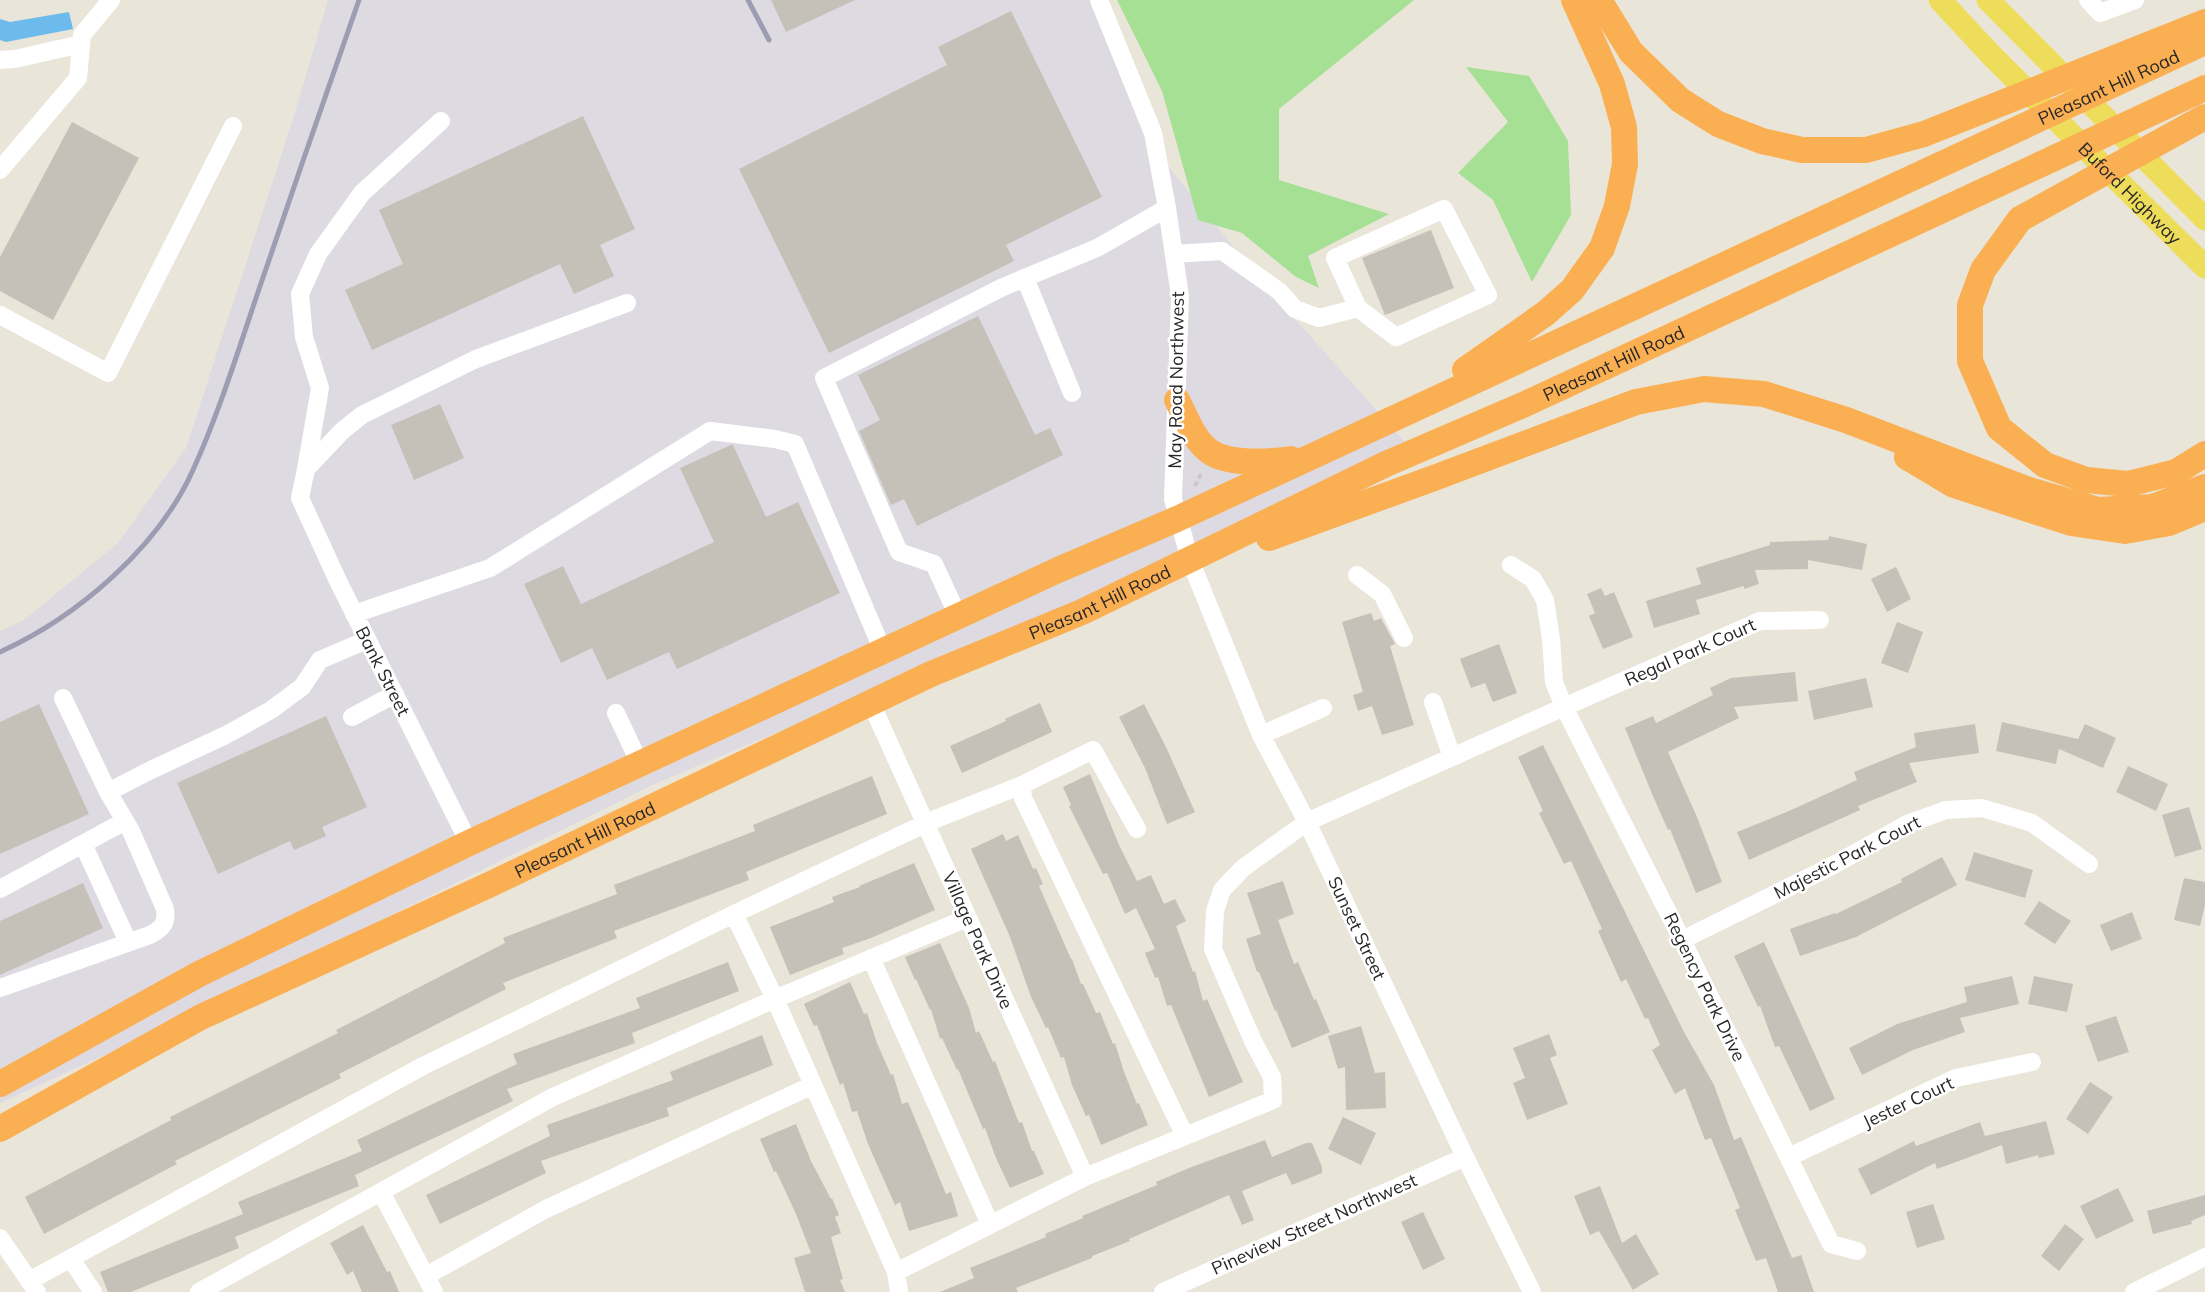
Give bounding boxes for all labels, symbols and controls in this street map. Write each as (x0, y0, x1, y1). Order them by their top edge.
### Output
street label: Pleasant Hill Road (2034, 44, 2183, 130)
street label: Buford Highway (2074, 137, 2187, 249)
street label: May Road Northwest (1163, 291, 1189, 469)
street label: Pleasant Hill Road (1539, 320, 1688, 406)
street label: Pleasant Hill Road (1025, 559, 1174, 644)
street label: Regal Park Court (1621, 613, 1759, 691)
street label: Bank Street (351, 622, 415, 720)
street label: Pleasant Hill Road (511, 796, 659, 883)
street label: Majestic Park Court (1770, 810, 1924, 904)
street label: Village Park Drive (937, 868, 1019, 1012)
street label: Sunset Street (1323, 873, 1391, 983)
street label: Regency Park Drive (1659, 909, 1751, 1065)
street label: Jester Court (1859, 1071, 1957, 1133)
street label: Pineview Street Northwest (1208, 1168, 1420, 1280)

